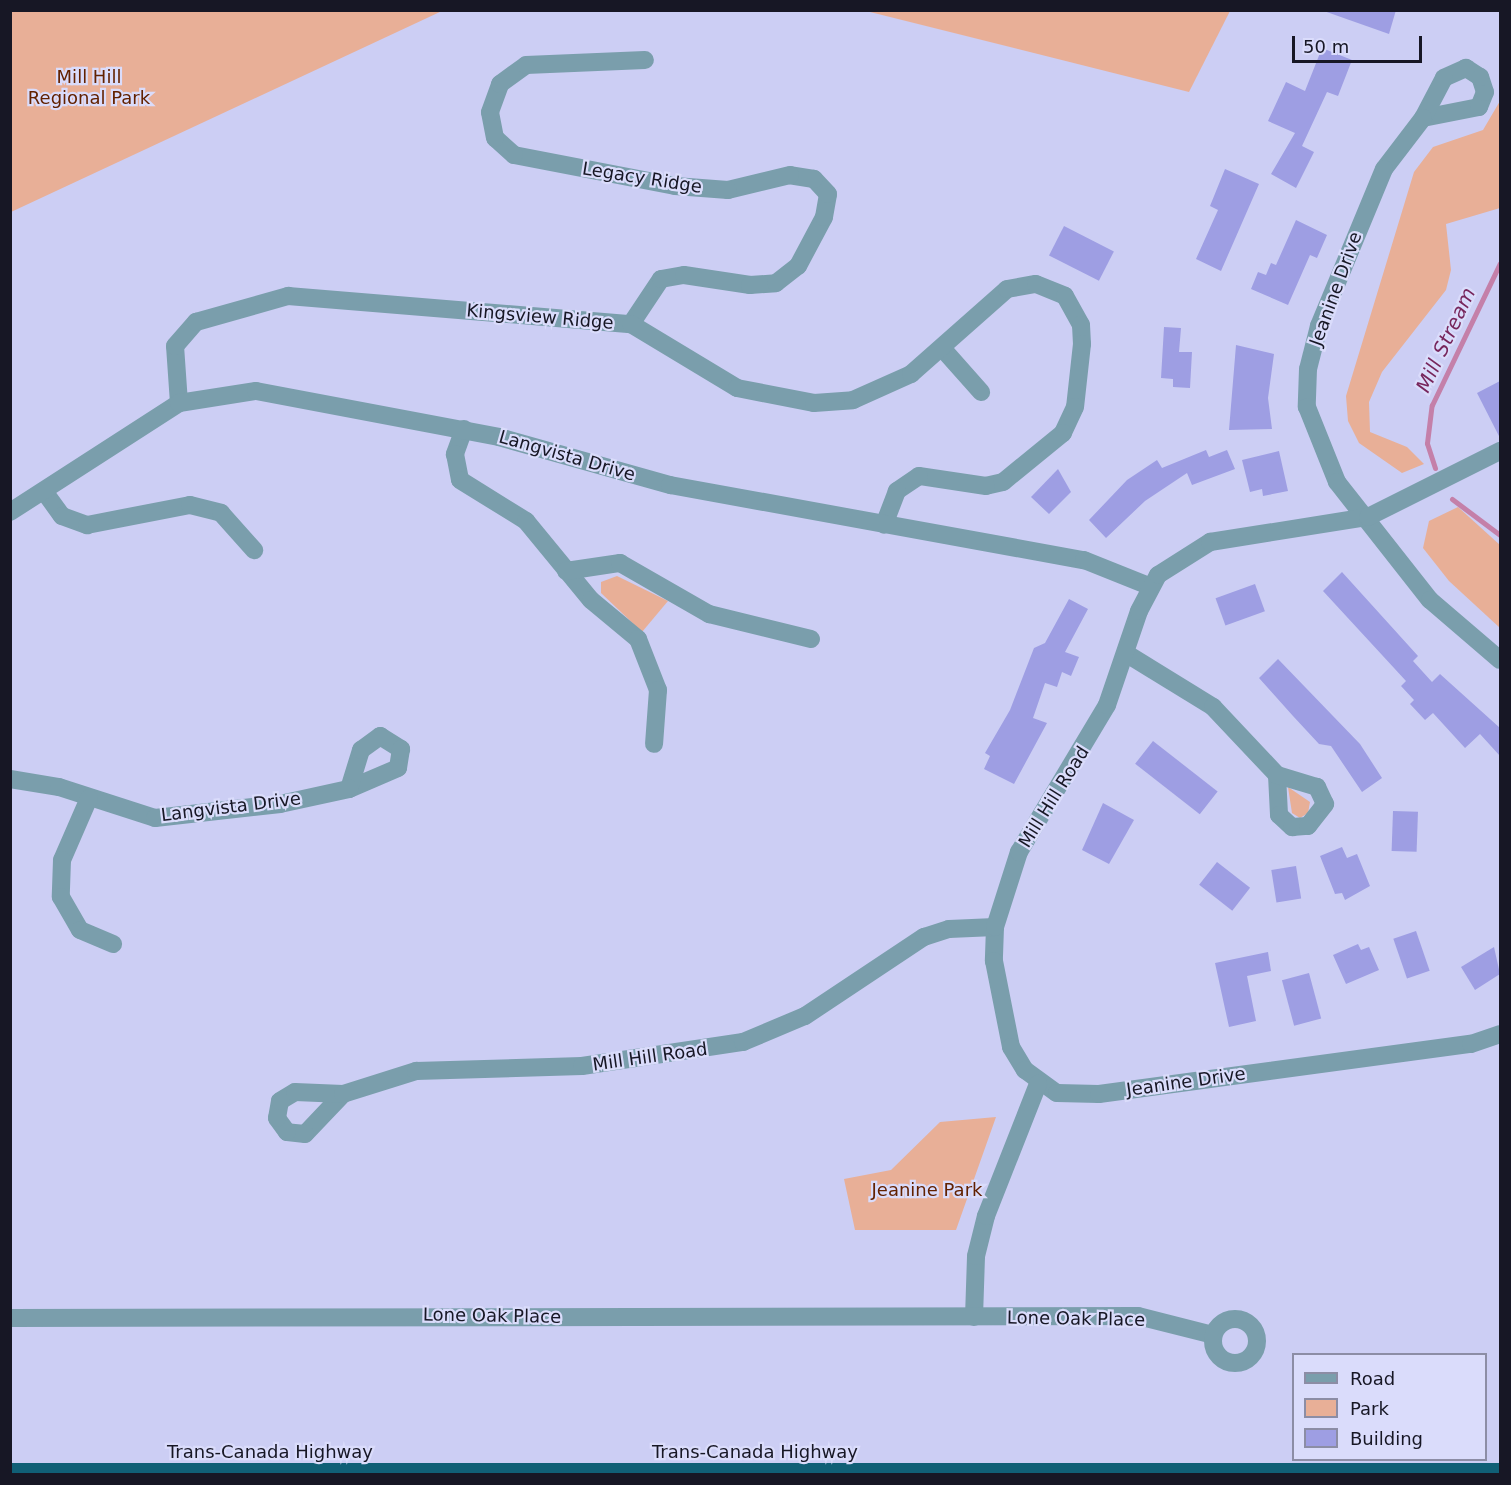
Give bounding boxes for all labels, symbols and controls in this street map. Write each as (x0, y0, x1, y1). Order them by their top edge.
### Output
scale bar (1295, 24, 1426, 62)
text: 50 m (1303, 36, 1349, 57)
park label: Mill Hill Regional Park (28, 67, 150, 110)
street label: Legacy Ridge (581, 158, 703, 198)
street label: Jeanine Drive (1305, 229, 1367, 349)
water label: Mill Stream (1411, 284, 1481, 396)
street label: Kingsview Ridge (466, 300, 614, 334)
street label: Langvista Drive (496, 426, 638, 486)
street label: Mill Hill Road (1014, 742, 1094, 852)
street label: Langvista Drive (160, 788, 302, 826)
street label: Mill Hill Road (591, 1038, 709, 1076)
street label: Jeanine Drive (1125, 1063, 1247, 1101)
park label: Jeanine Park (872, 1179, 982, 1201)
street label: Lone Oak Place (423, 1304, 561, 1328)
street label: Lone Oak Place (1007, 1307, 1145, 1331)
legend (1292, 1353, 1487, 1461)
text: Road (1350, 1368, 1395, 1389)
text: Park (1350, 1398, 1389, 1419)
text: Building (1350, 1428, 1423, 1449)
street label: Trans-Canada Highway (167, 1441, 373, 1463)
street label: Trans-Canada Highway (652, 1441, 858, 1463)

